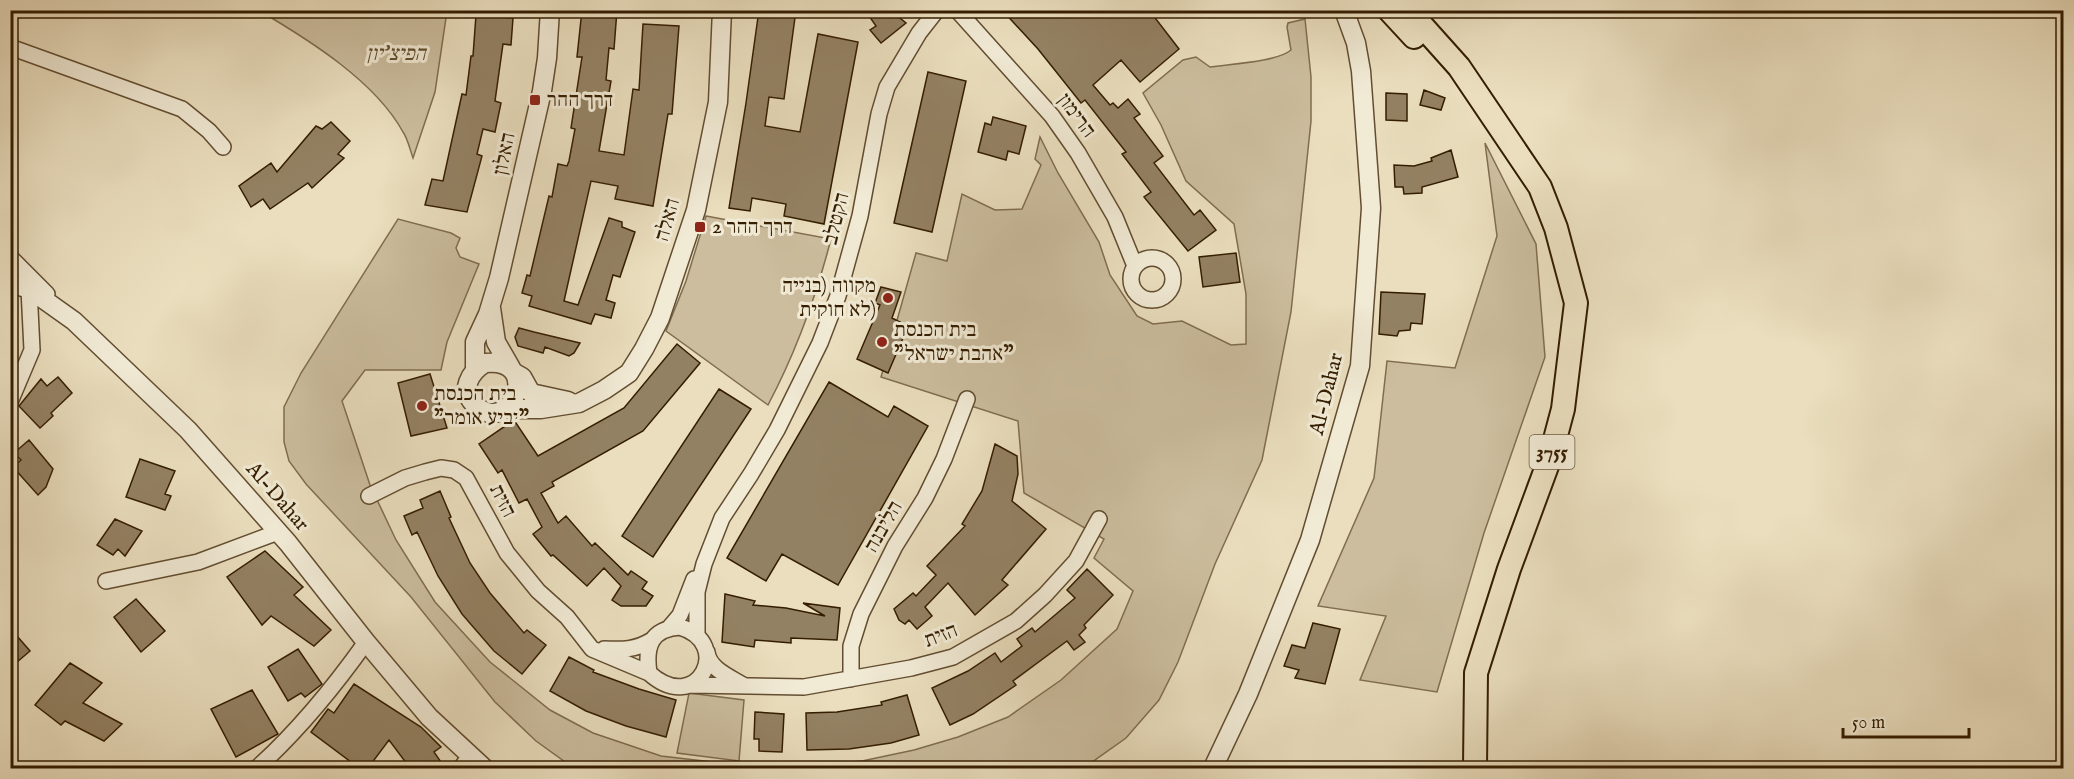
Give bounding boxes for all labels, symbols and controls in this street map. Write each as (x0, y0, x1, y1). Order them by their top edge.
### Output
park label: הפיצ'יון (366, 41, 428, 68)
place label: דרך ההר (547, 87, 613, 114)
street label: הרימון (1051, 88, 1101, 144)
marker: דרך ההר (528, 93, 542, 107)
street label: האלון (487, 130, 523, 178)
street label: הקטלב (817, 190, 857, 248)
street label: האלה (649, 195, 687, 245)
place label: דרך ההר 2 (712, 214, 793, 241)
marker: דרך ההר 2 (693, 220, 707, 234)
place label: מקווה (בנייה לא חוקית) (782, 273, 876, 324)
marker: מקווה (בנייה לא חוקית) (881, 291, 895, 305)
place label: בית הכנסת "אהבת ישראל" (894, 317, 1014, 368)
marker: בית הכנסת "אהבת ישראל" (875, 335, 889, 349)
street label: Al-Dahar (1304, 350, 1350, 439)
place label: בית הכנסת "יביע אומר" (434, 381, 529, 432)
marker: בית הכנסת "יביע אומר" (415, 399, 429, 413)
road number: 3755 (1530, 435, 1574, 469)
street label: Al-Dahar (239, 456, 315, 538)
street label: הזית (482, 480, 522, 522)
street label: הליבנה (858, 496, 910, 558)
street label: הזית (920, 617, 962, 655)
scale bar (1843, 701, 1969, 739)
text: 50 m (1852, 712, 1885, 735)

